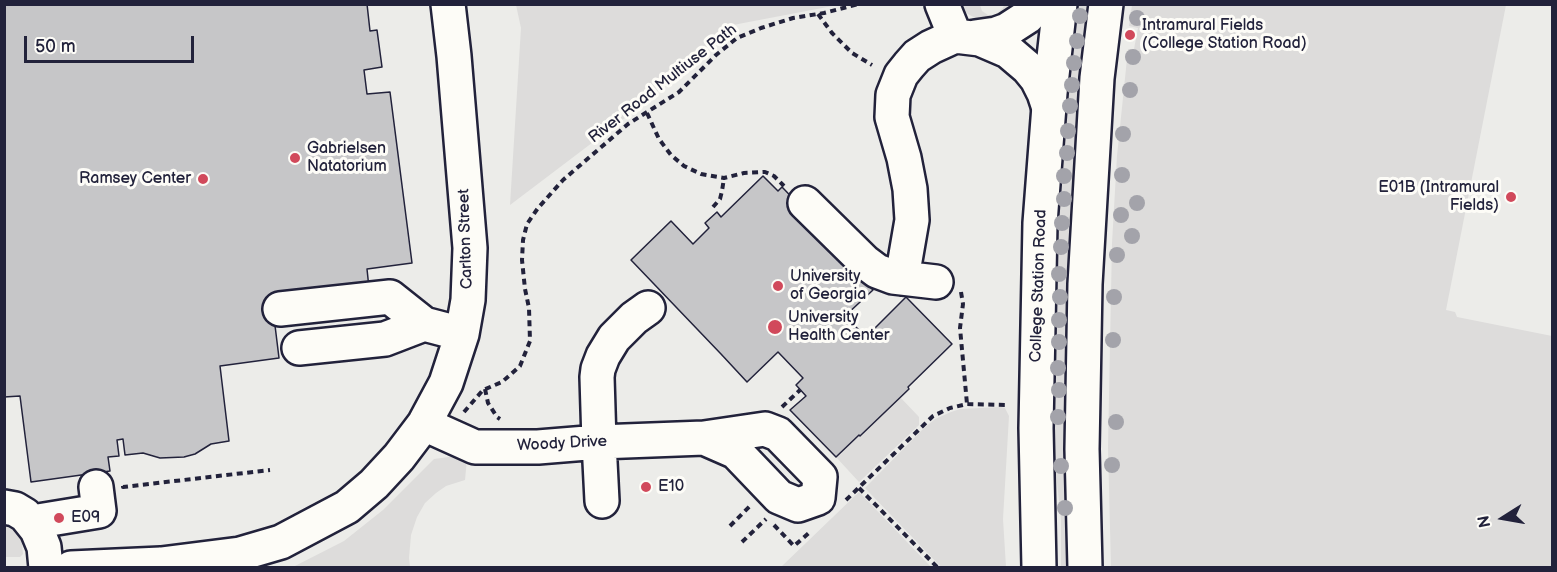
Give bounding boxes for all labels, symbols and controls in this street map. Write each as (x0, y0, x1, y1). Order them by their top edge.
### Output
place label: Intramural Fields (College Station Road) (1142, 16, 1307, 54)
street label: River Road Multiuse Path (585, 20, 741, 148)
scale bar (27, 24, 196, 62)
marker: Intramural Fields (College Station Road) (1123, 28, 1137, 42)
text: 50 m (35, 36, 76, 57)
place label: Gabrielsen Natatorium (307, 139, 387, 177)
marker: Gabrielsen Natatorium (288, 151, 302, 165)
place label: Ramsey Center (79, 169, 191, 189)
marker: Ramsey Center (196, 172, 210, 186)
place label: E01B (Intramural Fields) (1378, 178, 1499, 216)
street label: Carlton Street (455, 188, 477, 290)
marker: E01B (Intramural Fields) (1504, 190, 1518, 204)
street label: College Station Road (1027, 209, 1051, 363)
place label: University of Georgia (790, 267, 866, 305)
marker: University of Georgia (771, 279, 785, 293)
place label: University Health Center (788, 308, 889, 346)
marker: University Health Center (766, 318, 784, 336)
street label: Woody Drive (516, 432, 608, 456)
place label: E10 (658, 477, 684, 497)
marker: E10 (639, 480, 653, 494)
north arrow (1473, 488, 1533, 548)
place label: E09 (71, 508, 100, 528)
marker: E09 (52, 511, 66, 525)
text: N (1474, 514, 1495, 529)

